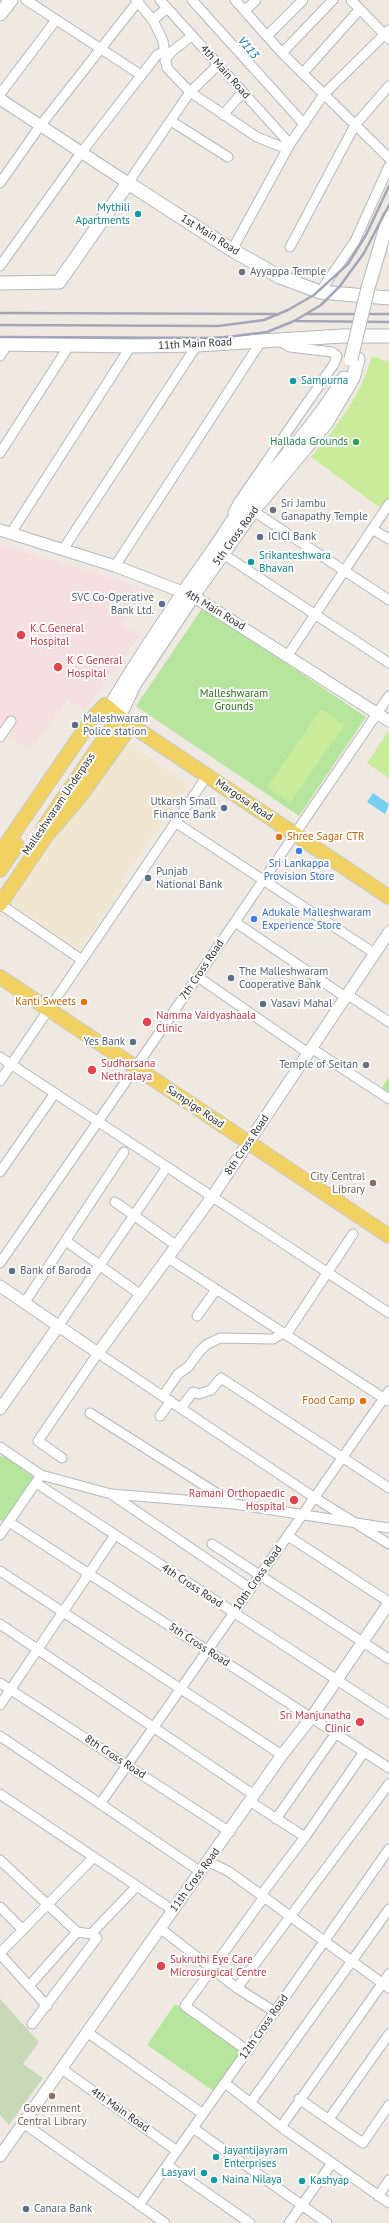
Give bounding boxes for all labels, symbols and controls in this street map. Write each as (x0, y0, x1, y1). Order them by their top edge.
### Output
water label: V113 (234, 34, 262, 62)
street label: 4th Main Road (197, 42, 253, 102)
place label: Mythili Apartments (75, 201, 130, 227)
marker: Mythili Apartments (133, 209, 143, 219)
street label: 1st Main Road (178, 212, 242, 258)
place label: Ayyappa Temple (250, 265, 326, 279)
marker: Ayyappa Temple (237, 267, 247, 277)
street label: 11th Main Road (158, 335, 232, 353)
place label: Sampurna (301, 374, 348, 388)
marker: Sampurna (288, 376, 298, 386)
place label: Hallada Grounds (270, 435, 348, 449)
marker: Hallada Grounds (351, 437, 361, 447)
place label: Sri Jambu Ganapathy Temple (281, 497, 368, 523)
street label: 5th Cross Road (210, 504, 262, 568)
marker: Sri Jambu Ganapathy Temple (268, 505, 278, 515)
place label: ICICI Bank (268, 530, 316, 544)
marker: ICICI Bank (255, 532, 265, 542)
place label: Srikanteshwara Bhavan (259, 549, 331, 575)
marker: Srikanteshwara Bhavan (246, 557, 256, 567)
street label: 4th Main Road (182, 587, 248, 633)
place label: SVC Co-Operative Bank Ltd. (72, 591, 154, 617)
marker: SVC Co-Operative Bank Ltd. (157, 599, 167, 609)
place label: K.C.General Hospital (30, 622, 84, 648)
marker: K.C.General Hospital (15, 629, 27, 641)
place label: K C General Hospital (67, 654, 122, 680)
marker: K C General Hospital (52, 661, 64, 673)
park label: Malleshwaram Grounds (200, 687, 268, 713)
place label: Maleshwaram Police station (83, 712, 148, 738)
marker: Maleshwaram Police station (70, 720, 80, 730)
street label: Malleshwaram Underpass (20, 750, 98, 858)
street label: Margosa Road (213, 776, 275, 824)
place label: Utkarsh Small Finance Bank (150, 795, 216, 821)
marker: Utkarsh Small Finance Bank (219, 803, 229, 813)
place label: Shree Sagar CTR (287, 830, 365, 844)
marker: Shree Sagar CTR (274, 832, 284, 842)
marker: Sri Lankappa Provision Store (294, 846, 304, 856)
place label: Sri Lankappa Provision Store (264, 857, 334, 883)
place label: Punjab National Bank (156, 865, 222, 891)
marker: Punjab National Bank (143, 873, 153, 883)
place label: Adukale Malleshwaram Experience Store (262, 906, 371, 932)
marker: Adukale Malleshwaram Experience Store (249, 914, 259, 924)
street label: 7th Cross Road (177, 937, 227, 1003)
place label: The Malleshwaram Cooperative Bank (239, 965, 328, 991)
marker: The Malleshwaram Cooperative Bank (226, 973, 236, 983)
place label: Kanti Sweets (15, 995, 76, 1009)
marker: Kanti Sweets (79, 997, 89, 1007)
place label: Vasavi Mahal (271, 997, 332, 1011)
marker: Vasavi Mahal (258, 999, 268, 1009)
place label: Namma Vaidyashaala Clinic (156, 1009, 256, 1035)
marker: Namma Vaidyashaala Clinic (141, 1016, 153, 1028)
place label: Yes Bank (83, 1035, 125, 1049)
marker: Yes Bank (128, 1037, 138, 1047)
place label: Sudharsana Nethralaya (101, 1057, 155, 1083)
place label: Temple of Seitan (279, 1058, 358, 1072)
marker: Temple of Seitan (361, 1060, 371, 1070)
marker: Sudharsana Nethralaya (86, 1064, 98, 1076)
street label: Sampige Road (164, 1083, 226, 1131)
street label: 8th Cross Road (222, 1112, 272, 1178)
place label: City Central Library (310, 1170, 365, 1196)
marker: City Central Library (368, 1178, 378, 1188)
place label: Bank of Baroda (20, 1264, 91, 1278)
marker: Bank of Baroda (7, 1266, 17, 1276)
place label: Food Camp (302, 1394, 355, 1408)
marker: Food Camp (358, 1396, 368, 1406)
place label: Ramani Orthopaedic Hospital (189, 1487, 285, 1513)
marker: Ramani Orthopaedic Hospital (288, 1494, 300, 1506)
street label: 10th Cross Road (231, 1543, 285, 1613)
street label: 4th Cross Road (159, 1561, 225, 1611)
street label: 5th Cross Road (166, 1620, 232, 1670)
place label: Sri Manjunatha Clinic (280, 1709, 351, 1735)
marker: Sri Manjunatha Clinic (354, 1716, 366, 1728)
street label: 8th Cross Road (82, 1732, 148, 1782)
street label: 11th Cross Road (167, 1845, 223, 1915)
place label: Sukruthi Eye Care Microsurgical Centre (170, 1953, 267, 1979)
marker: Sukruthi Eye Care Microsurgical Centre (155, 1960, 167, 1972)
street label: 12th Cross Road (237, 1992, 291, 2062)
street label: 4th Main Road (88, 2085, 152, 2135)
marker: Government Central Library (47, 2091, 57, 2101)
place label: Government Central Library (17, 2102, 87, 2128)
place label: Jayantijayram Enterprises (224, 2144, 288, 2170)
marker: Jayantijayram Enterprises (211, 2152, 221, 2162)
place label: Lasyavi (162, 2166, 196, 2180)
marker: Lasyavi (199, 2168, 209, 2178)
place label: Naina Nilaya (222, 2173, 282, 2187)
place label: Kashyap (310, 2174, 349, 2188)
marker: Naina Nilaya (209, 2175, 219, 2185)
marker: Kashyap (297, 2176, 307, 2186)
place label: Canara Bank (34, 2202, 92, 2216)
marker: Canara Bank (21, 2204, 31, 2214)

